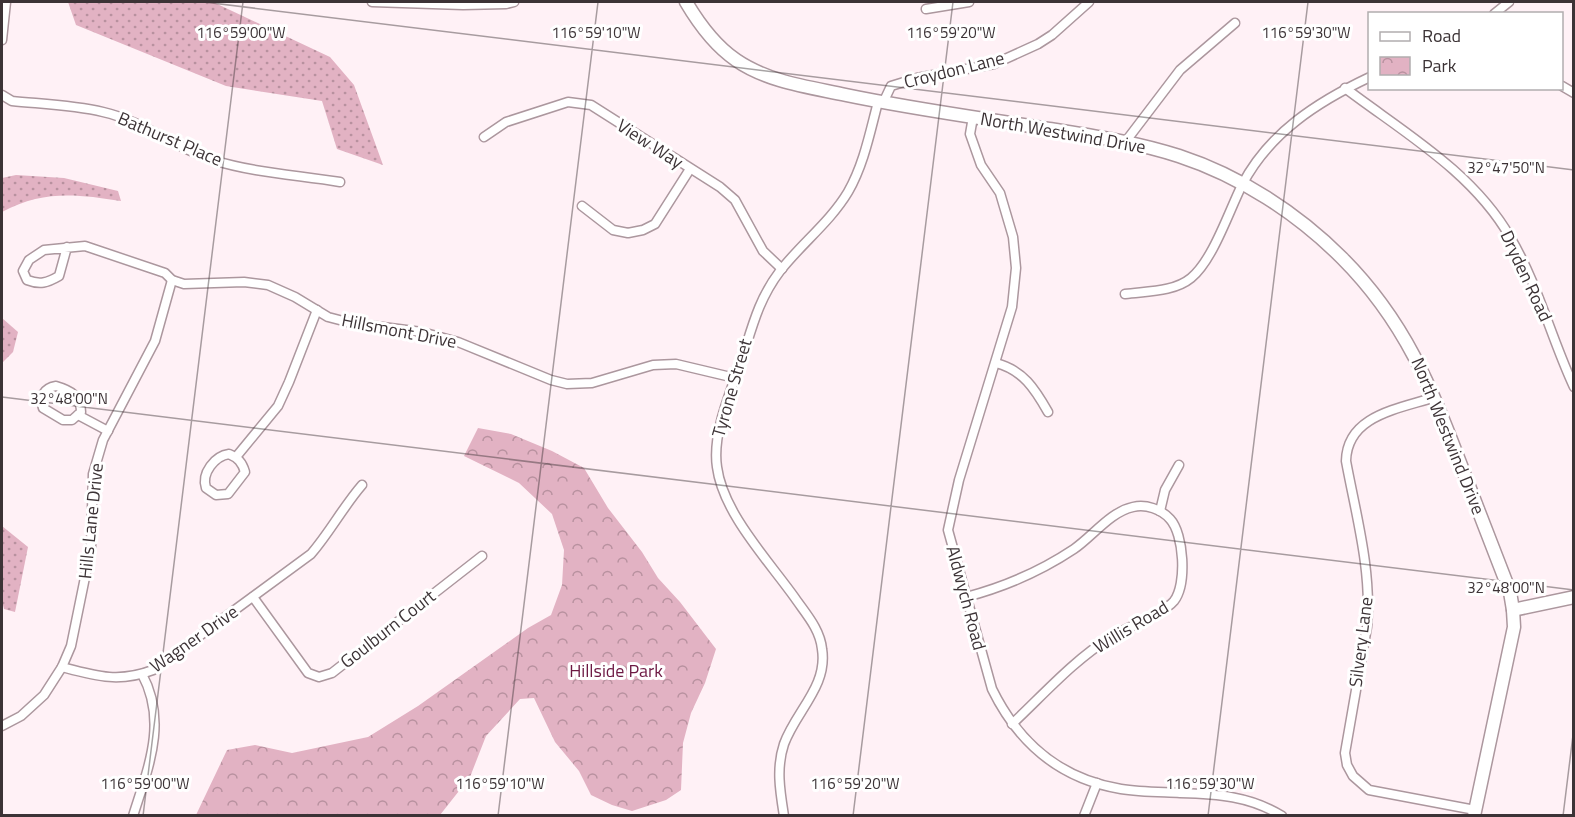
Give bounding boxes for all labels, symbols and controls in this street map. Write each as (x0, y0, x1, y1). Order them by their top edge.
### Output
legend (1368, 12, 1563, 90)
text: 116°59'00"W (196, 21, 286, 44)
text: 116°59'10"W (551, 21, 641, 44)
text: 116°59'20"W (906, 21, 996, 44)
text: 116°59'30"W (1261, 21, 1351, 44)
text: Road (1422, 22, 1461, 49)
street label: Croydon Lane (901, 44, 1007, 95)
text: Park (1422, 52, 1457, 79)
street label: Bathurst Place (114, 104, 227, 173)
street label: North Westwind Drive (978, 105, 1148, 160)
street label: View Way (612, 112, 689, 175)
text: 32°47'50"N (1467, 156, 1545, 179)
street label: Dryden Road (1494, 226, 1559, 326)
street label: Hillsmont Drive (339, 306, 459, 355)
street label: Tyrone Street (705, 335, 759, 440)
street label: North Westwind Drive (1405, 353, 1492, 518)
text: 32°48'00"N (30, 387, 108, 410)
street label: Hills Lane Drive (71, 462, 110, 580)
street label: Aldwych Road (940, 543, 993, 653)
text: 32°48'00"N (1467, 576, 1545, 599)
street label: Goulburn Court (334, 582, 442, 674)
street label: Willis Road (1088, 594, 1173, 660)
street label: Silvery Lane (1342, 595, 1379, 689)
street label: Wagner Drive (144, 598, 243, 679)
park label: Hillside Park (569, 657, 663, 684)
text: 116°59'00"W (100, 772, 190, 795)
text: 116°59'10"W (455, 772, 545, 795)
text: 116°59'20"W (810, 772, 900, 795)
text: 116°59'30"W (1165, 772, 1255, 795)

